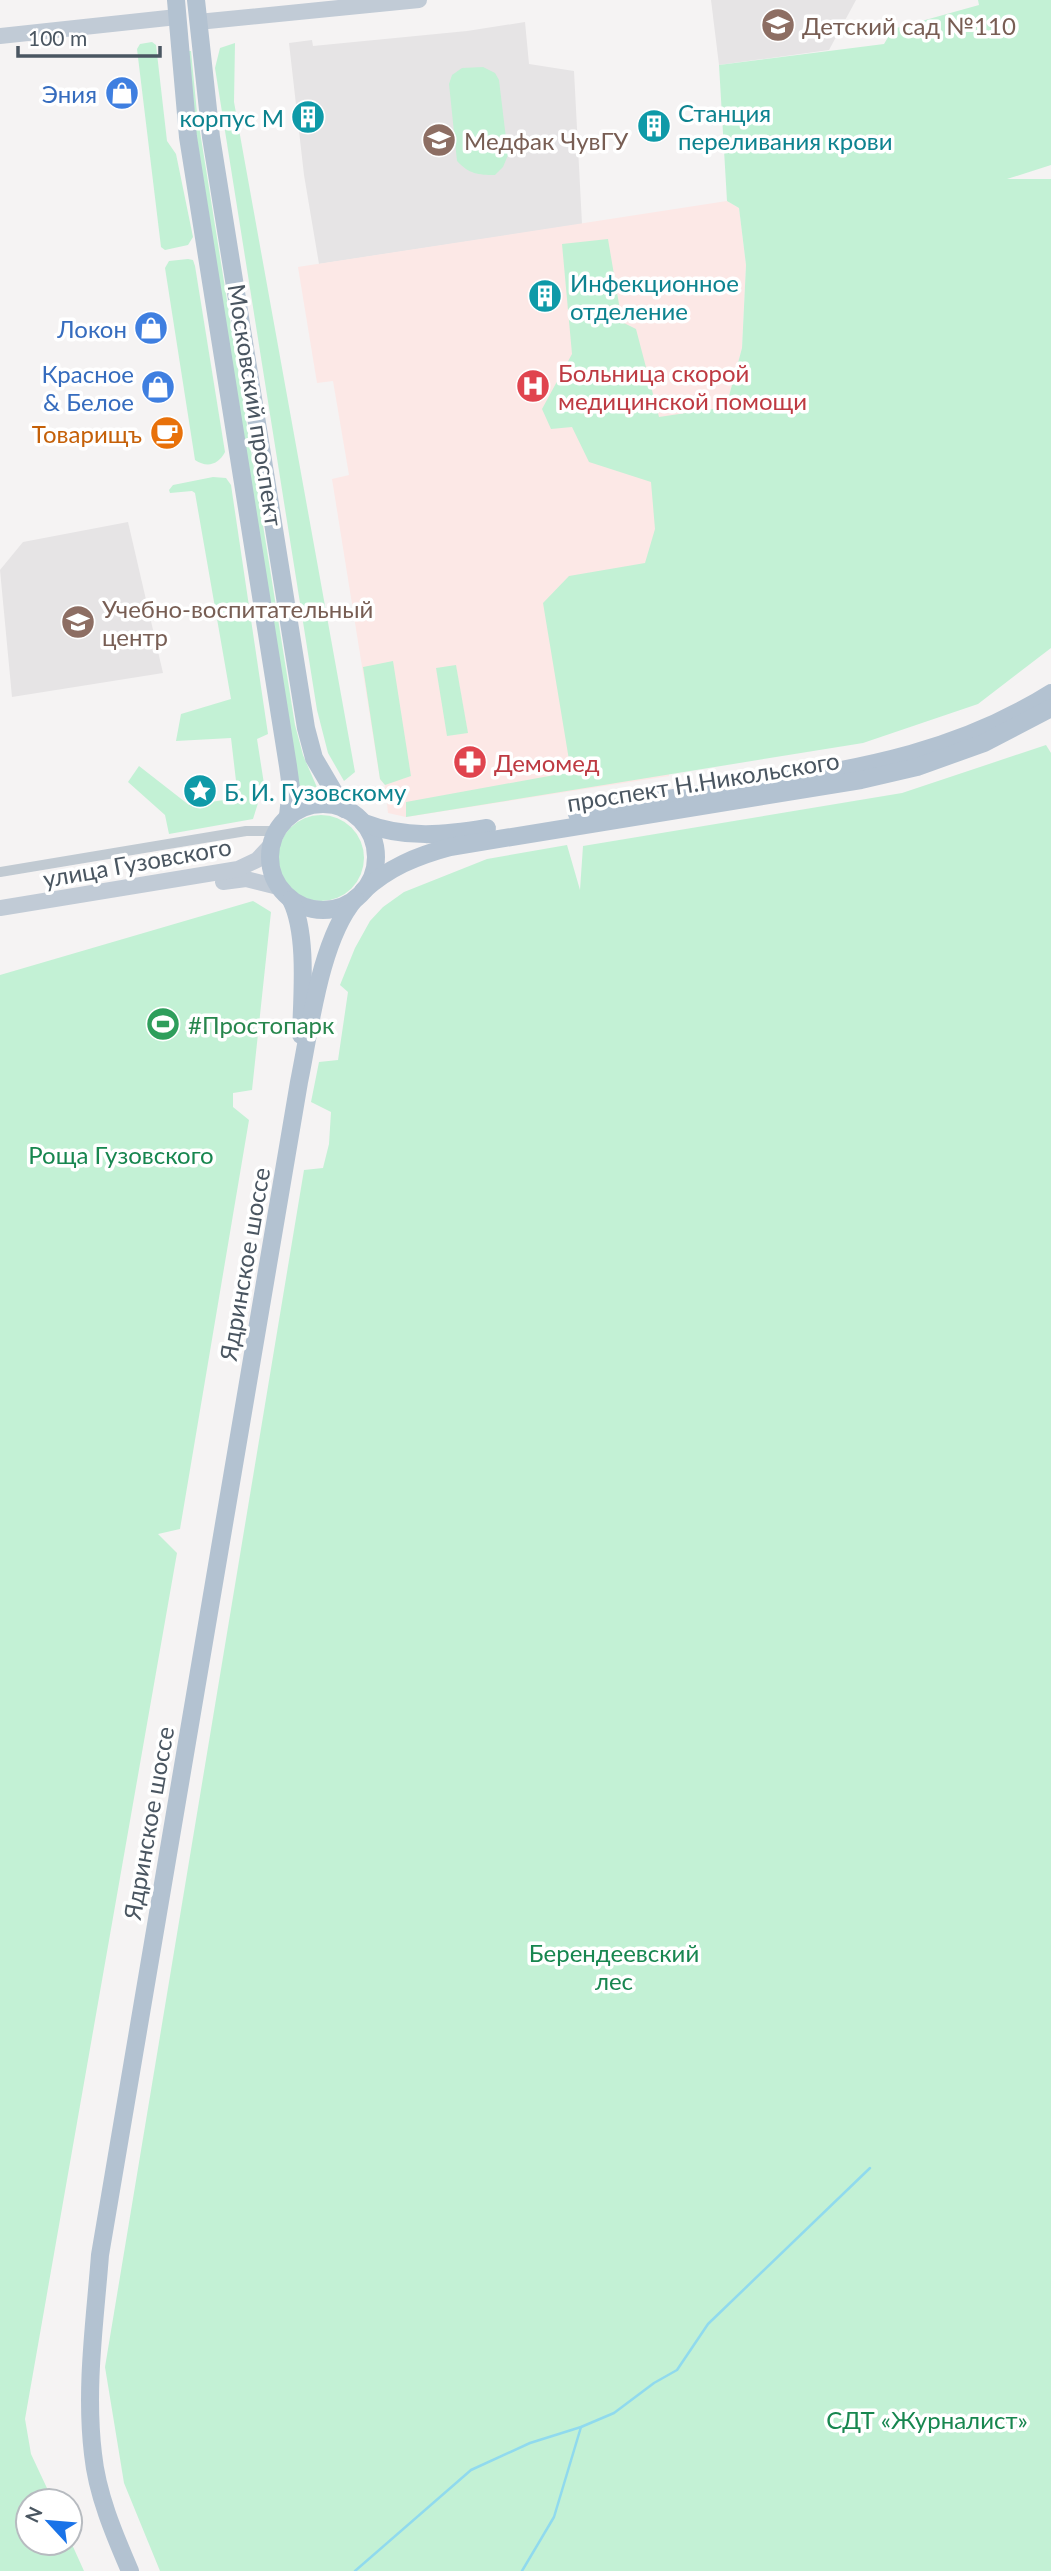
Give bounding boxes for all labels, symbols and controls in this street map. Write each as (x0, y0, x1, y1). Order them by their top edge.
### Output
school or university icon: Детский сад №110 (759, 6, 797, 44)
place label: Детский сад №110 (802, 11, 1016, 40)
scale bar (18, 14, 159, 58)
text: 100 m (28, 25, 87, 50)
shop icon: Эния (103, 74, 141, 112)
place label: Эния (42, 79, 97, 108)
building icon: корпус М (289, 98, 327, 136)
place label: Станция переливания крови (678, 98, 893, 155)
place label: корпус М (180, 103, 284, 132)
building icon: Станция переливания крови (635, 107, 673, 145)
school or university icon: Медфак ЧувГУ (420, 121, 458, 159)
place label: Медфак ЧувГУ (464, 126, 629, 155)
place label: Инфекционное отделение (570, 268, 739, 325)
building icon: Инфекционное отделение (526, 277, 564, 315)
street label: Московский проспект (223, 282, 289, 528)
shop icon: Локон (132, 309, 170, 347)
place label: Локон (56, 314, 127, 343)
place label: Больница скорой медицинской помощи (558, 358, 807, 415)
place label: Красное & Белое (41, 359, 134, 416)
hospital icon: Больница скорой медицинской помощи (514, 367, 552, 405)
shop icon: Красное & Белое (139, 368, 177, 406)
cafe icon: Товарищъ (148, 414, 186, 452)
place label: Товарищъ (32, 419, 142, 448)
place label: Учебно-воспитательный центр (102, 594, 373, 651)
school or university icon: Учебно-воспитательный центр (59, 603, 97, 641)
pharmacy icon: Демомед (451, 743, 489, 781)
street label: проспект Н.Никольского (565, 745, 841, 817)
place label: Демомед (494, 748, 600, 777)
place icon: Б. И. Гузовскому (181, 772, 219, 810)
place label: Б. И. Гузовскому (224, 777, 407, 806)
street label: улица Гузовского (41, 831, 233, 893)
sports icon: #Простопарк (144, 1005, 182, 1043)
place label: #Простопарк (188, 1010, 335, 1039)
park label: Роща Гузовского (28, 1140, 214, 1169)
street label: Ядринское шоссе (213, 1165, 275, 1364)
street label: Ядринское шоссе (117, 1724, 179, 1923)
park label: Берендеевский лес (529, 1938, 699, 1995)
park label: СДТ «Журналист» (826, 2405, 1028, 2434)
north arrow (14, 2487, 84, 2557)
text: N (20, 2503, 47, 2526)

